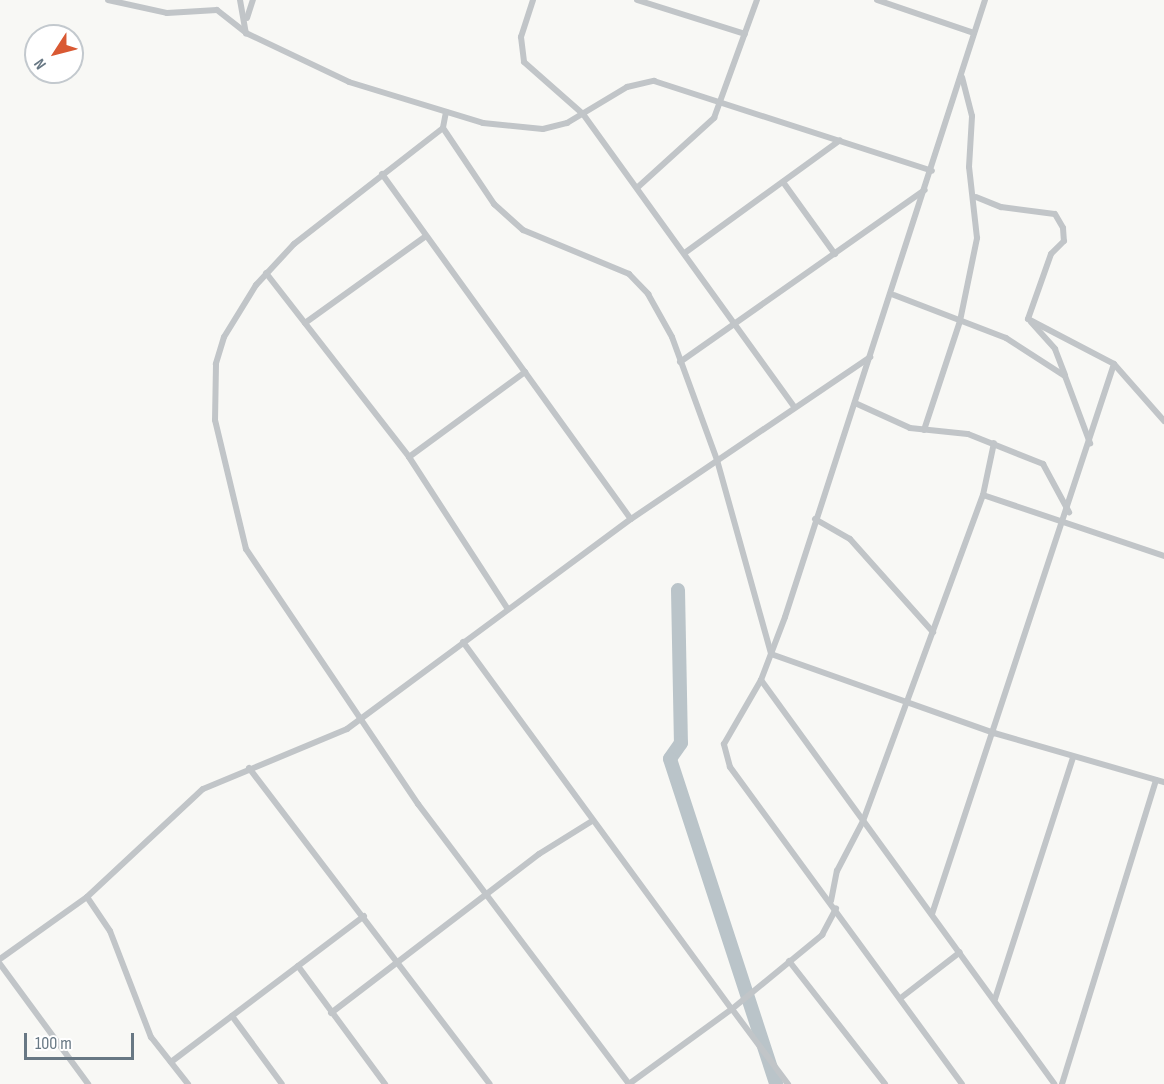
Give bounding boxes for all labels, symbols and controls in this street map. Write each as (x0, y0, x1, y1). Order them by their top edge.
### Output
north arrow (24, 24, 84, 84)
text: N (30, 55, 51, 73)
scale bar (27, 1021, 136, 1059)
text: 100 m (35, 1033, 72, 1054)

